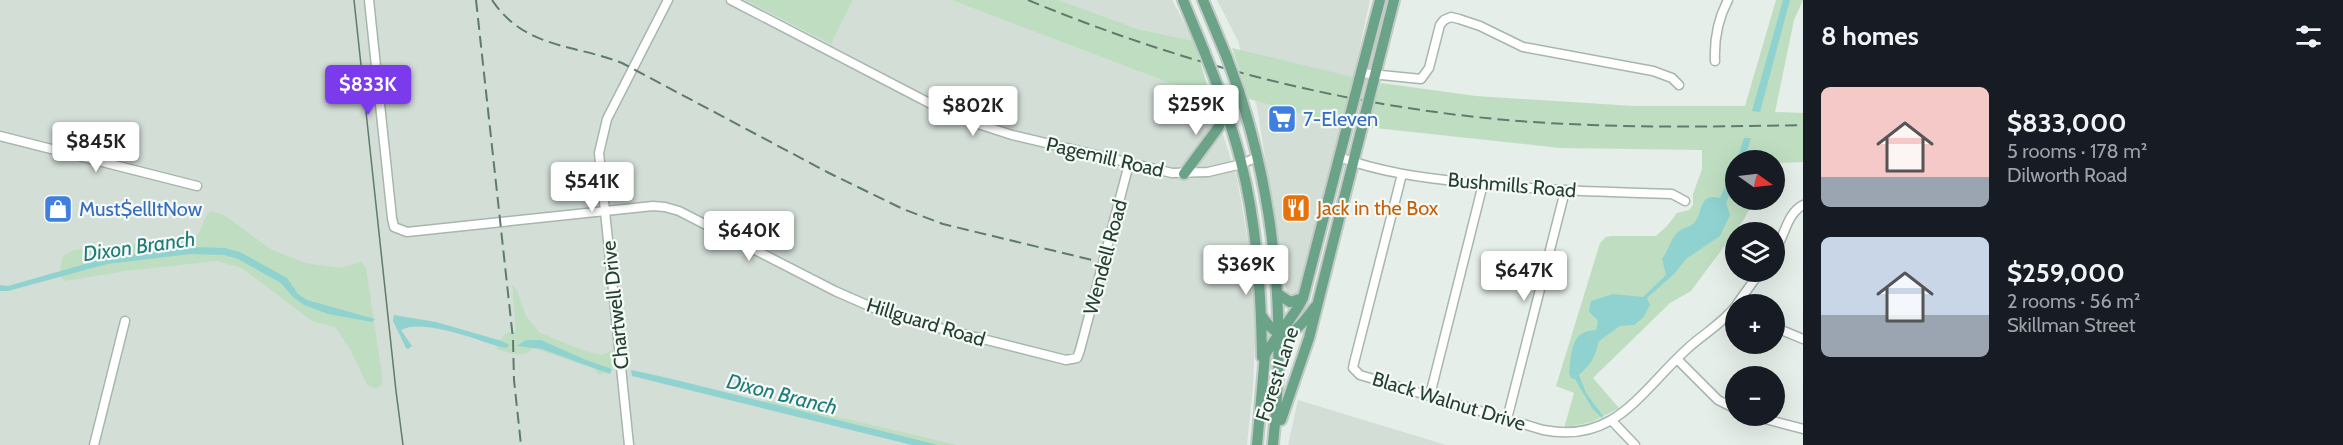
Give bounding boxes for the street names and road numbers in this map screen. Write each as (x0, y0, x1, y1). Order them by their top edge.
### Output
street label: Pagemill Road (1044, 132, 1166, 182)
street label: Bushmills Road (1447, 167, 1577, 203)
street label: Wendell Road (1078, 197, 1132, 317)
street label: Chartwell Drive (596, 239, 634, 371)
street label: Hillguard Road (864, 293, 988, 351)
street label: Forest Lane (1251, 324, 1303, 424)
street label: Black Walnut Drive (1370, 366, 1528, 436)

